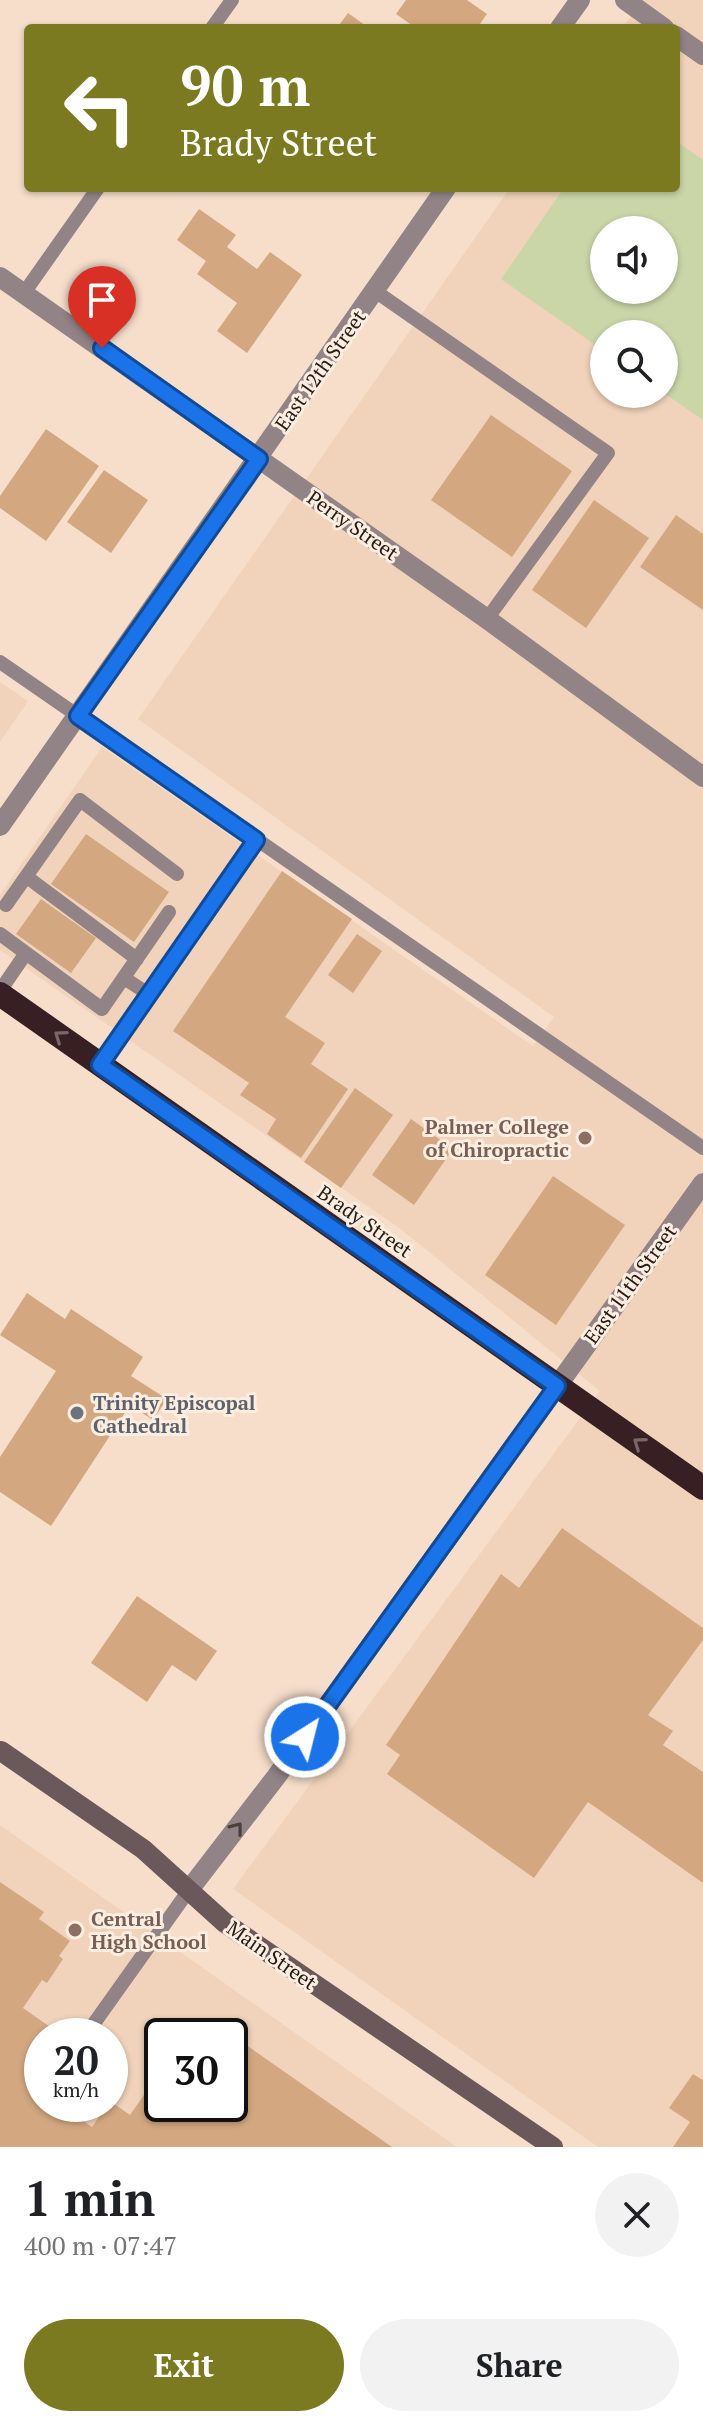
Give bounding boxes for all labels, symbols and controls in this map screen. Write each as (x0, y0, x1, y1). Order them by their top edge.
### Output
text: 90 m (180, 48, 310, 122)
icon: left (48, 56, 152, 160)
text: Brady Street (180, 119, 377, 166)
map controls (590, 216, 678, 408)
button: sound (590, 216, 678, 304)
pin (68, 266, 136, 348)
icon: arrive (80, 278, 124, 322)
street label: East 12th Street (268, 304, 372, 436)
button: search (590, 320, 678, 408)
street label: Perry Street (302, 484, 404, 567)
one-way arrow (54, 1032, 68, 1046)
place label: Palmer College of Chiropractic (425, 1113, 569, 1163)
marker: Palmer College of Chiropractic (576, 1129, 594, 1147)
street label: Brady Street (312, 1179, 418, 1264)
street label: East 11th Street (578, 1218, 683, 1349)
place label: Trinity Episcopal Cathedral (93, 1389, 256, 1439)
marker: Trinity Episcopal Cathedral (68, 1404, 86, 1422)
one-way arrow (634, 1438, 648, 1453)
position arrow (263, 1695, 347, 1779)
one-way arrow (227, 1822, 241, 1837)
place label: Central High School (91, 1905, 207, 1955)
street label: Main Street (222, 1914, 323, 1996)
marker: Central High School (66, 1921, 84, 1939)
speed limit sign: 30 (144, 2018, 248, 2122)
text: 20 (53, 2033, 99, 2086)
text: km/h (53, 2076, 99, 2103)
text: 1 min (24, 2166, 155, 2230)
button: close (595, 2173, 679, 2257)
text: 400 m · 07:47 (24, 2228, 177, 2262)
button: Exit (24, 2319, 344, 2411)
button: Share (360, 2319, 679, 2411)

